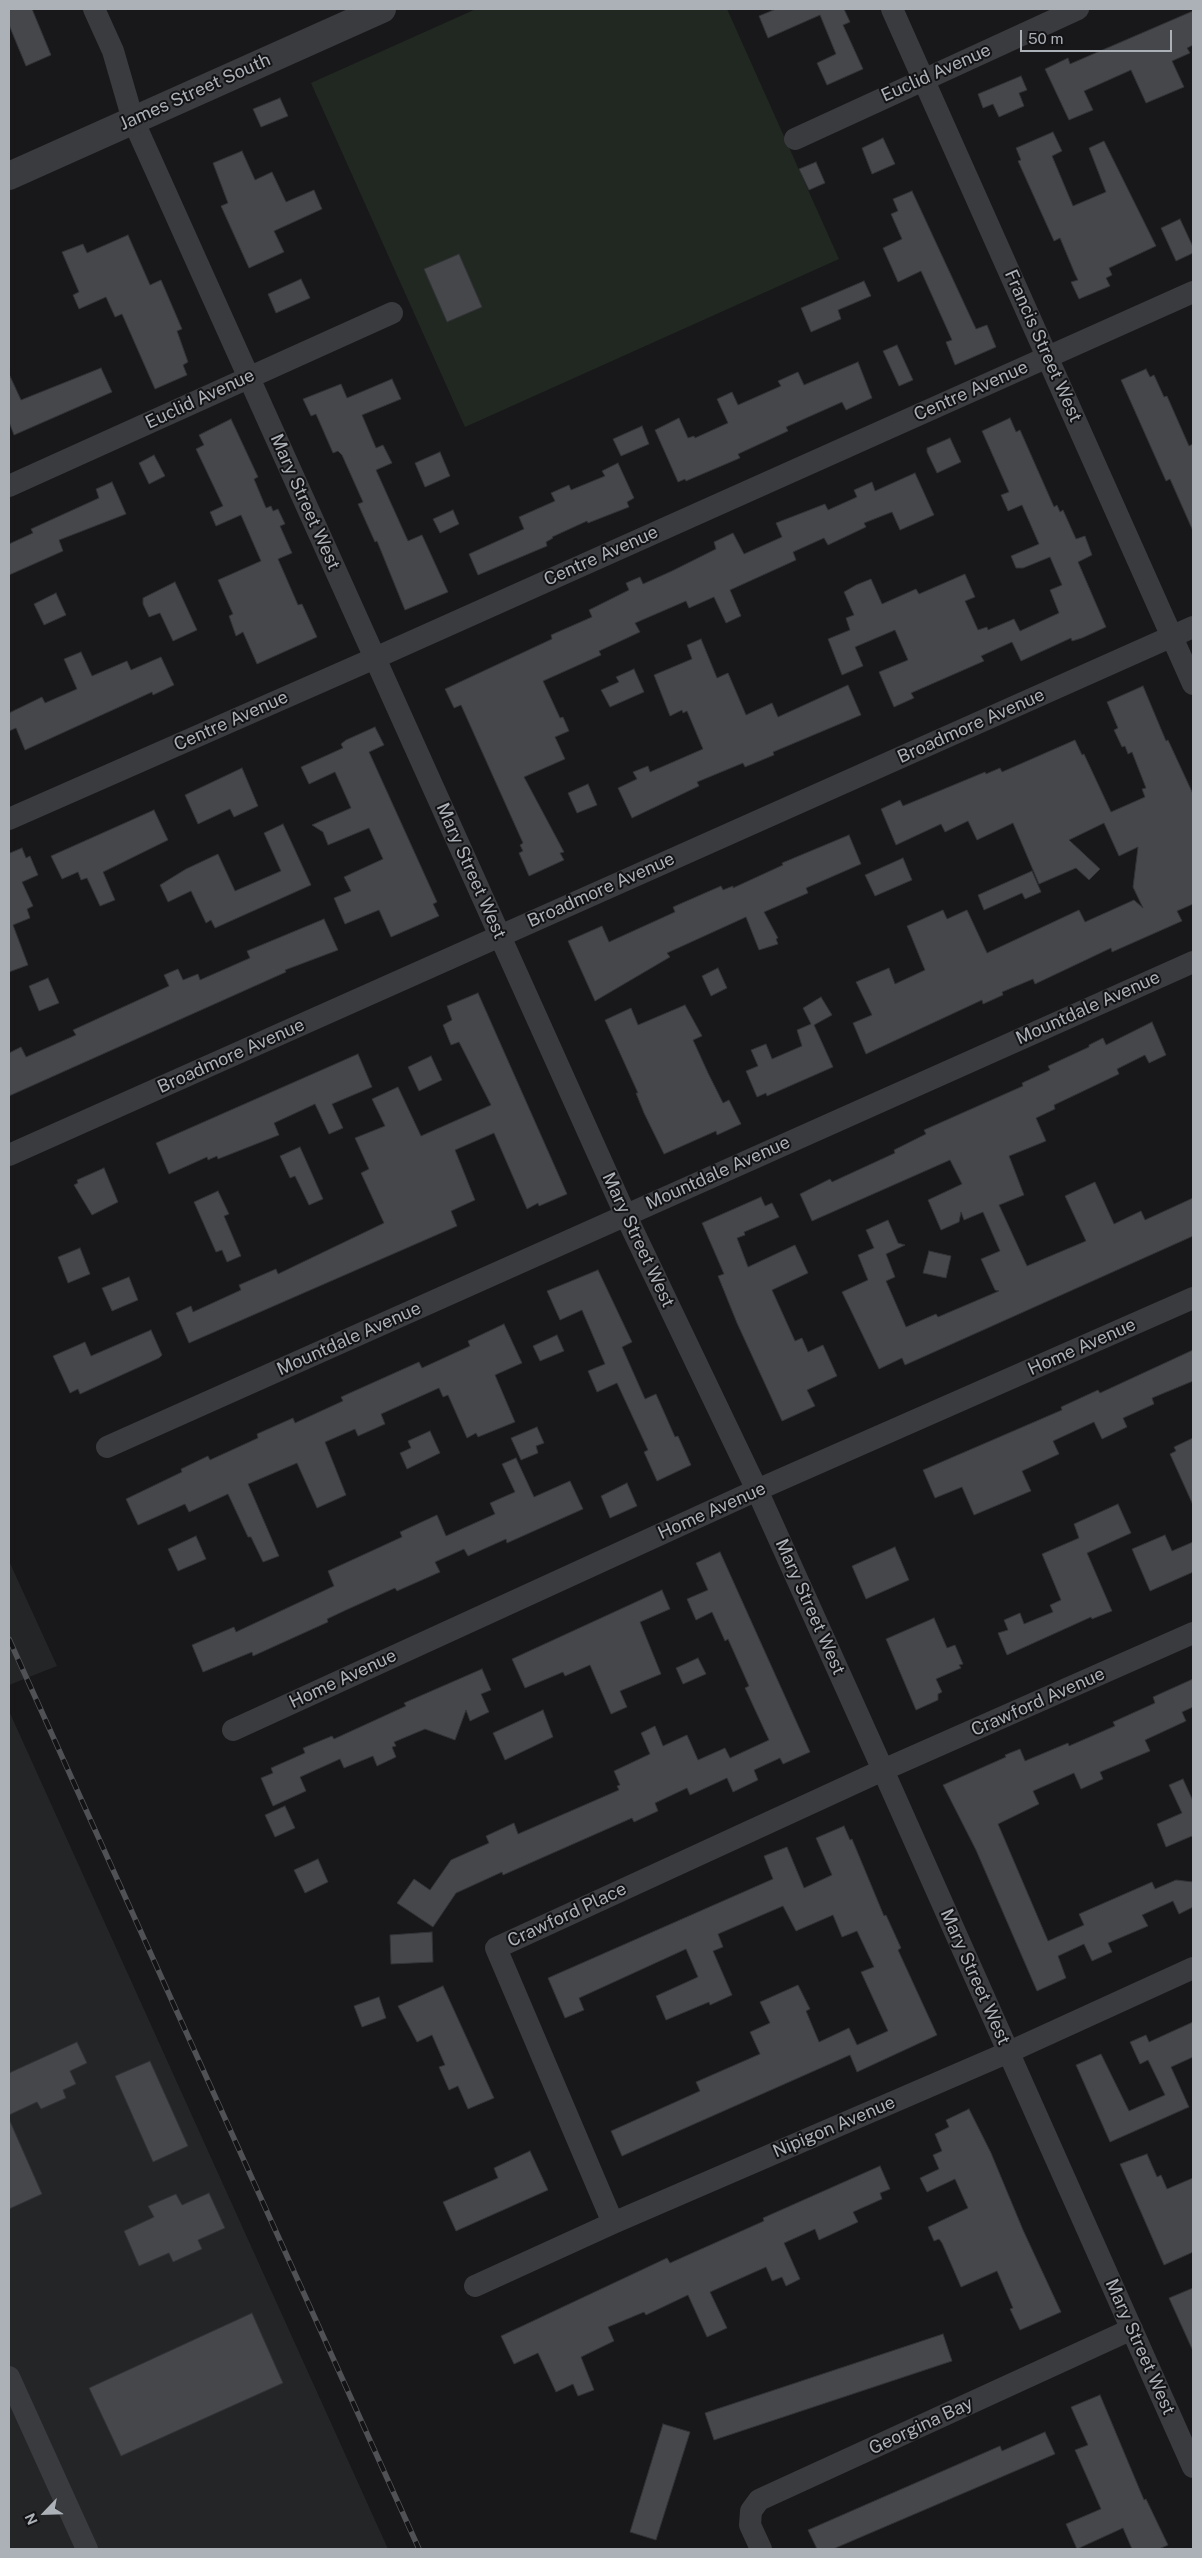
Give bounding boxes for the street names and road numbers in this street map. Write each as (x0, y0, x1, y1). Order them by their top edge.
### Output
street label: Euclid Avenue (878, 39, 994, 107)
street label: James Street South (116, 49, 274, 135)
street label: Francis Street West (1000, 266, 1086, 426)
street label: Centre Avenue (910, 356, 1032, 426)
street label: Euclid Avenue (142, 364, 258, 434)
street label: Mary Street West (265, 431, 345, 573)
street label: Centre Avenue (540, 521, 662, 591)
street label: Broadmore Avenue (894, 684, 1048, 768)
street label: Centre Avenue (170, 686, 292, 756)
street label: Mary Street West (431, 800, 511, 942)
street label: Broadmore Avenue (524, 848, 678, 932)
street label: Mountdale Avenue (1013, 967, 1163, 1049)
street label: Broadmore Avenue (154, 1014, 308, 1098)
street label: Mountdale Avenue (643, 1132, 793, 1214)
street label: Mary Street West (597, 1169, 679, 1311)
street label: Mountdale Avenue (274, 1298, 424, 1380)
street label: Home Avenue (1025, 1314, 1139, 1380)
street label: Home Avenue (655, 1478, 769, 1544)
street label: Mary Street West (770, 1536, 850, 1678)
street label: Home Avenue (286, 1645, 400, 1713)
street label: Crawford Avenue (968, 1663, 1108, 1741)
street label: Crawford Place (504, 1878, 630, 1952)
street label: Mary Street West (935, 1906, 1015, 2048)
street label: Nipigon Avenue (770, 2091, 898, 2163)
street label: Mary Street West (1100, 2276, 1180, 2418)
street label: Georgina Bay (866, 2393, 976, 2459)

